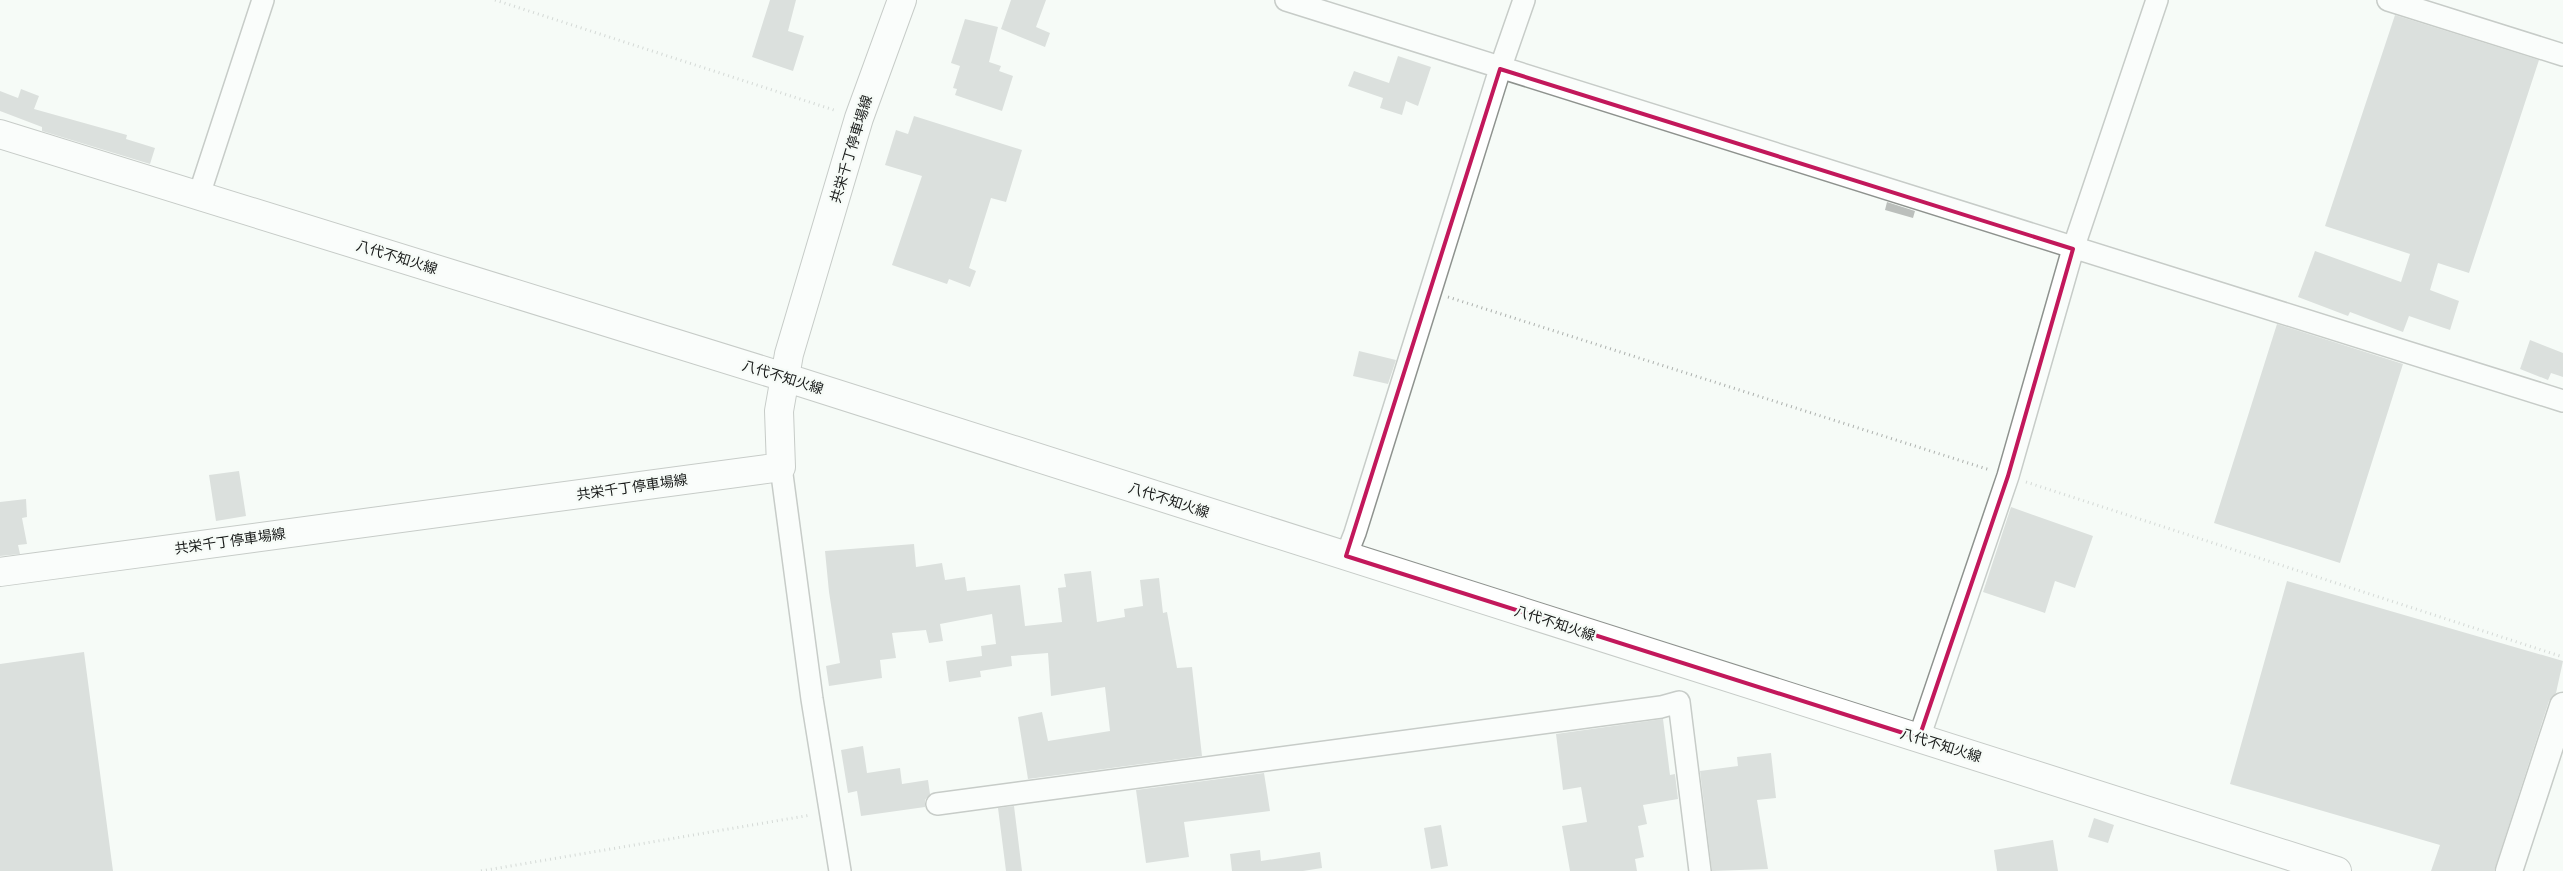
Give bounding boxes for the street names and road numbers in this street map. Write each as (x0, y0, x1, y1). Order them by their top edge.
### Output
street label: 共栄千丁停車場線 (826, 93, 876, 205)
street label: 八代不知火線 (354, 236, 440, 278)
street label: 八代不知火線 (740, 356, 826, 398)
street label: 共栄千丁停車場線 (575, 470, 689, 504)
street label: 八代不知火線 (1126, 478, 1212, 522)
street label: 共栄千丁停車場線 (173, 524, 287, 558)
street label: 八代不知火線 (1512, 601, 1598, 645)
street label: 八代不知火線 (1898, 724, 1984, 766)

